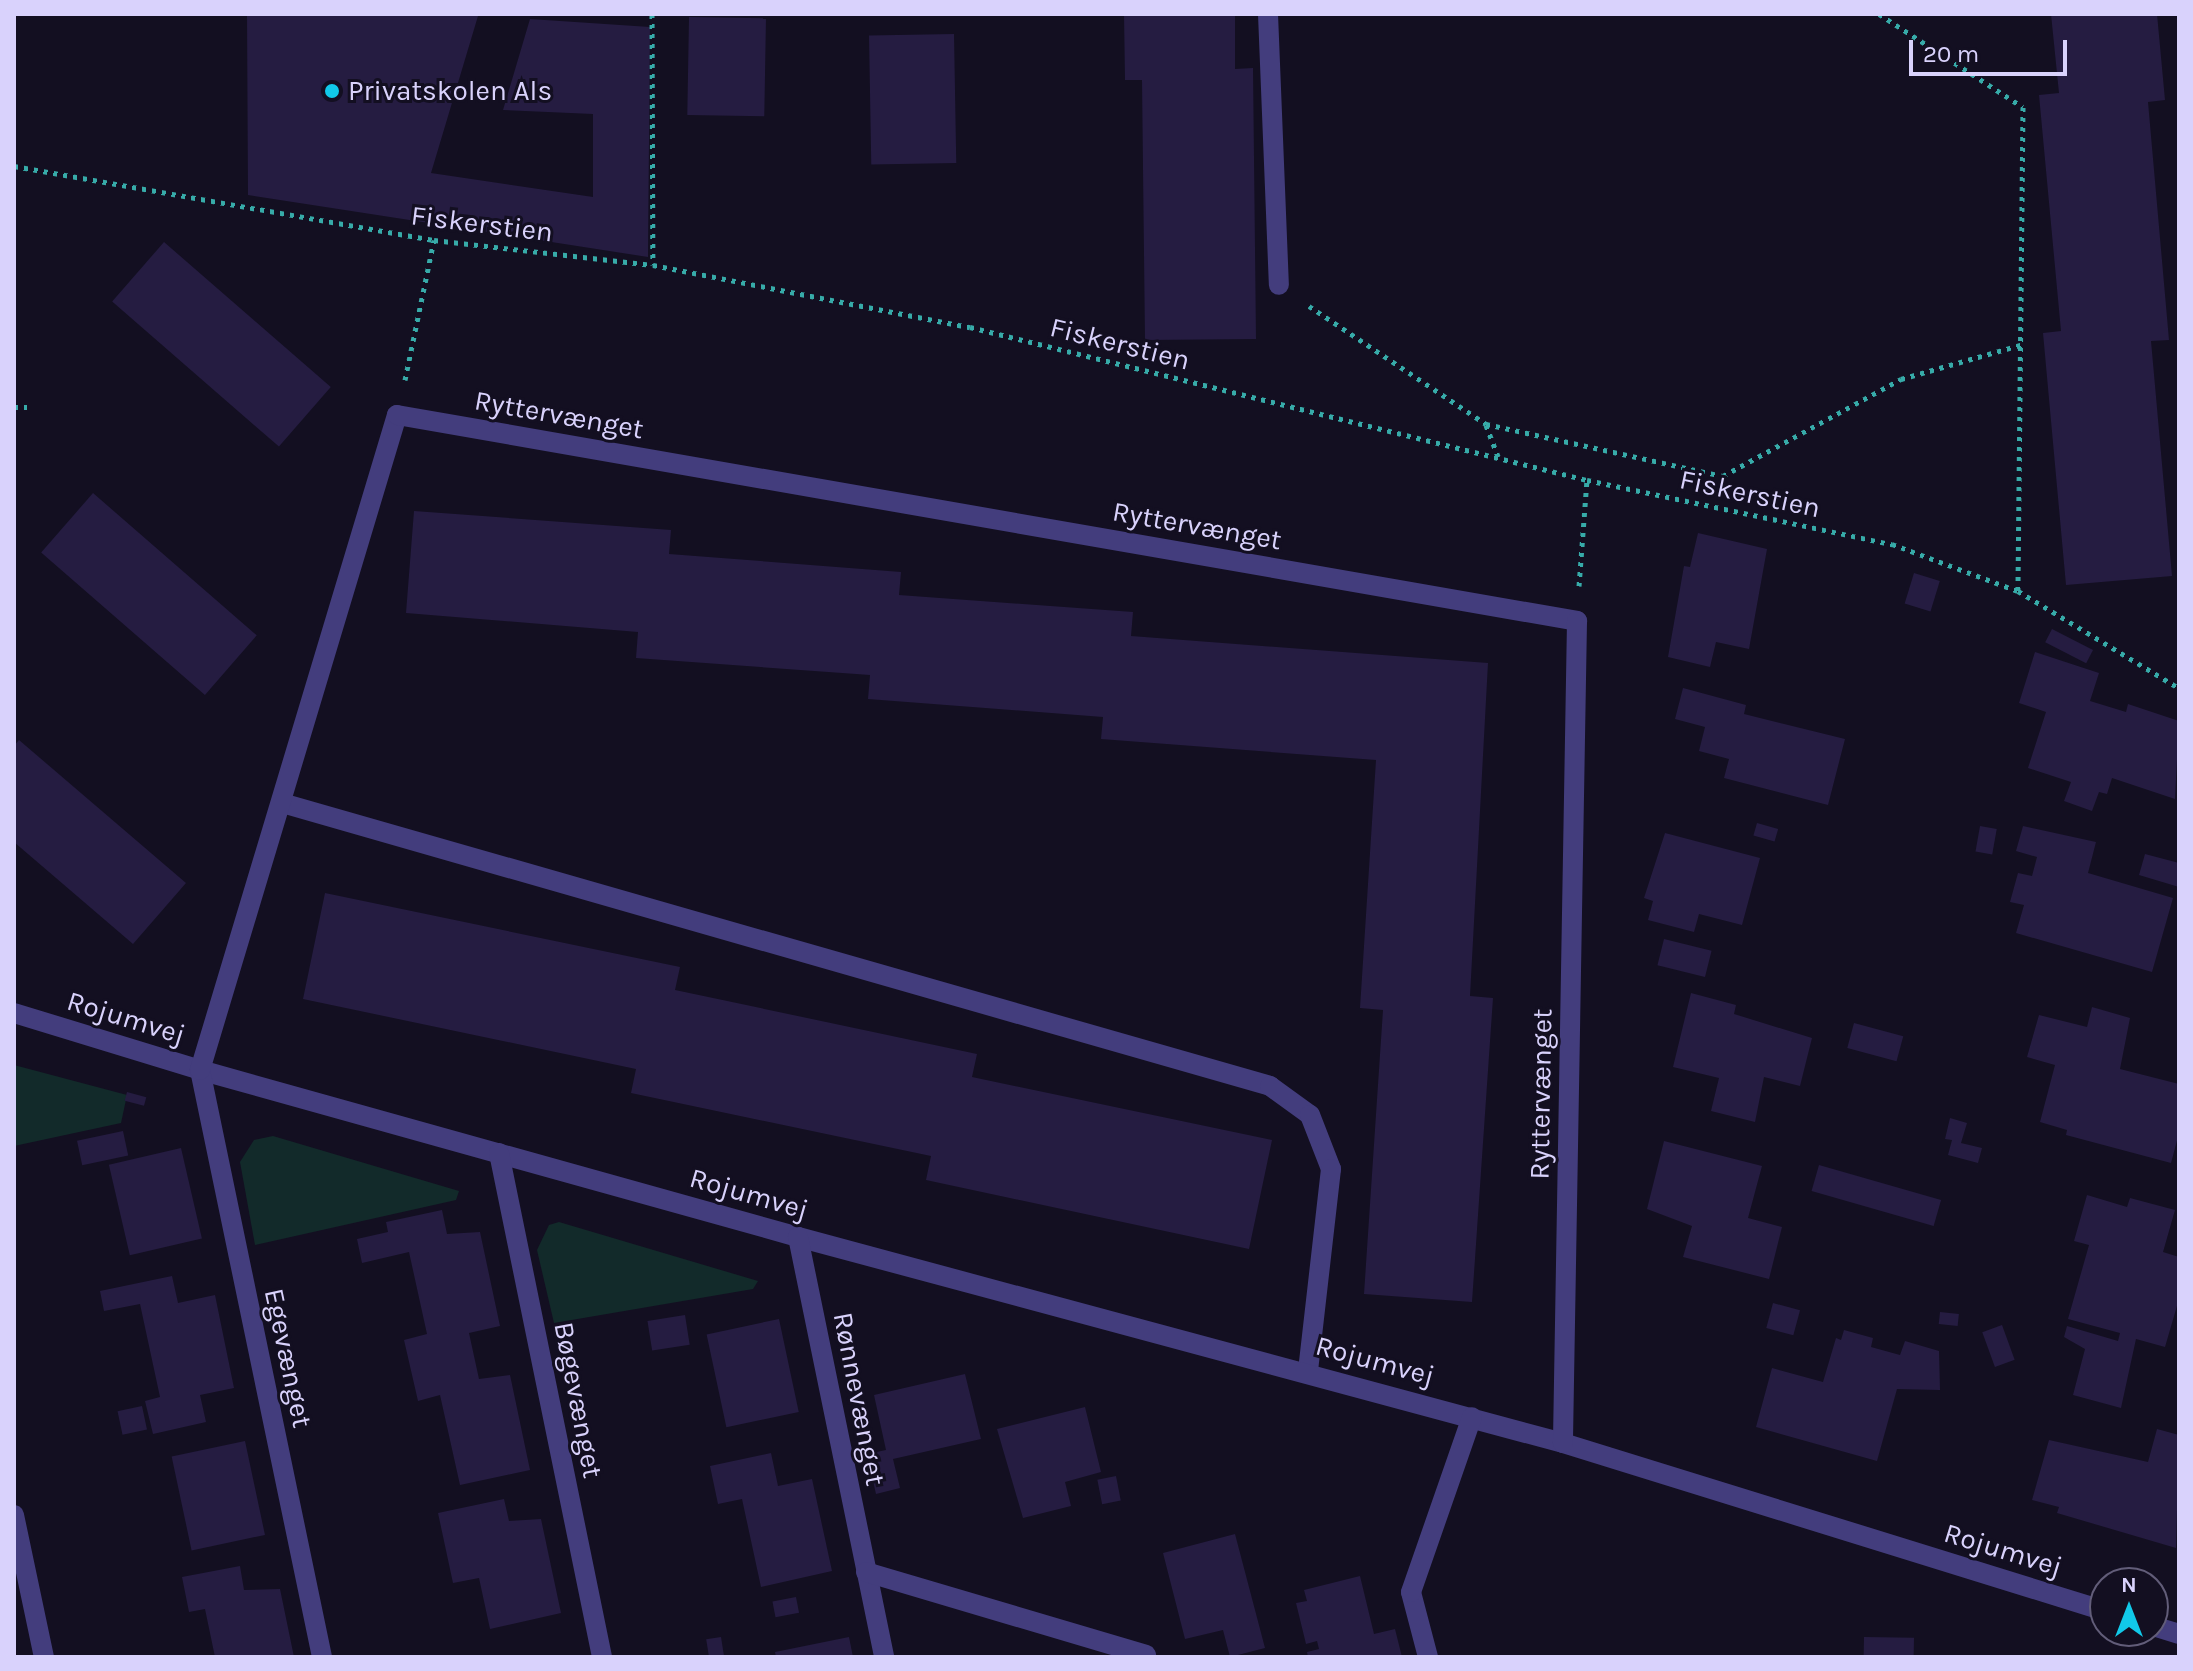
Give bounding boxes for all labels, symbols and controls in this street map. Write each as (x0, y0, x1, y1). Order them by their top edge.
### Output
scale bar (1913, 24, 2071, 74)
text: 20 m (1923, 40, 1979, 68)
place label: Privatskolen Als (348, 74, 552, 108)
marker: Privatskolen Als (323, 82, 341, 100)
street label: Fiskerstien (409, 199, 555, 249)
street label: Fiskerstien (1047, 310, 1193, 378)
street label: Ryttervænget (472, 384, 646, 446)
street label: Fiskerstien (1677, 463, 1823, 525)
street label: Ryttervænget (1110, 495, 1284, 557)
street label: Rojumvej (63, 984, 189, 1052)
street label: Ryttervænget (1523, 1008, 1559, 1180)
street label: Rojumvej (686, 1161, 812, 1227)
street label: Egevænget (257, 1285, 319, 1431)
street label: Rønnevænget (826, 1309, 892, 1489)
street label: Bøgevænget (546, 1319, 610, 1481)
street label: Rojumvej (1312, 1329, 1438, 1393)
street label: Rojumvej (1940, 1516, 2066, 1584)
north arrow (2089, 1567, 2169, 1647)
text: N (2121, 1572, 2137, 1598)

